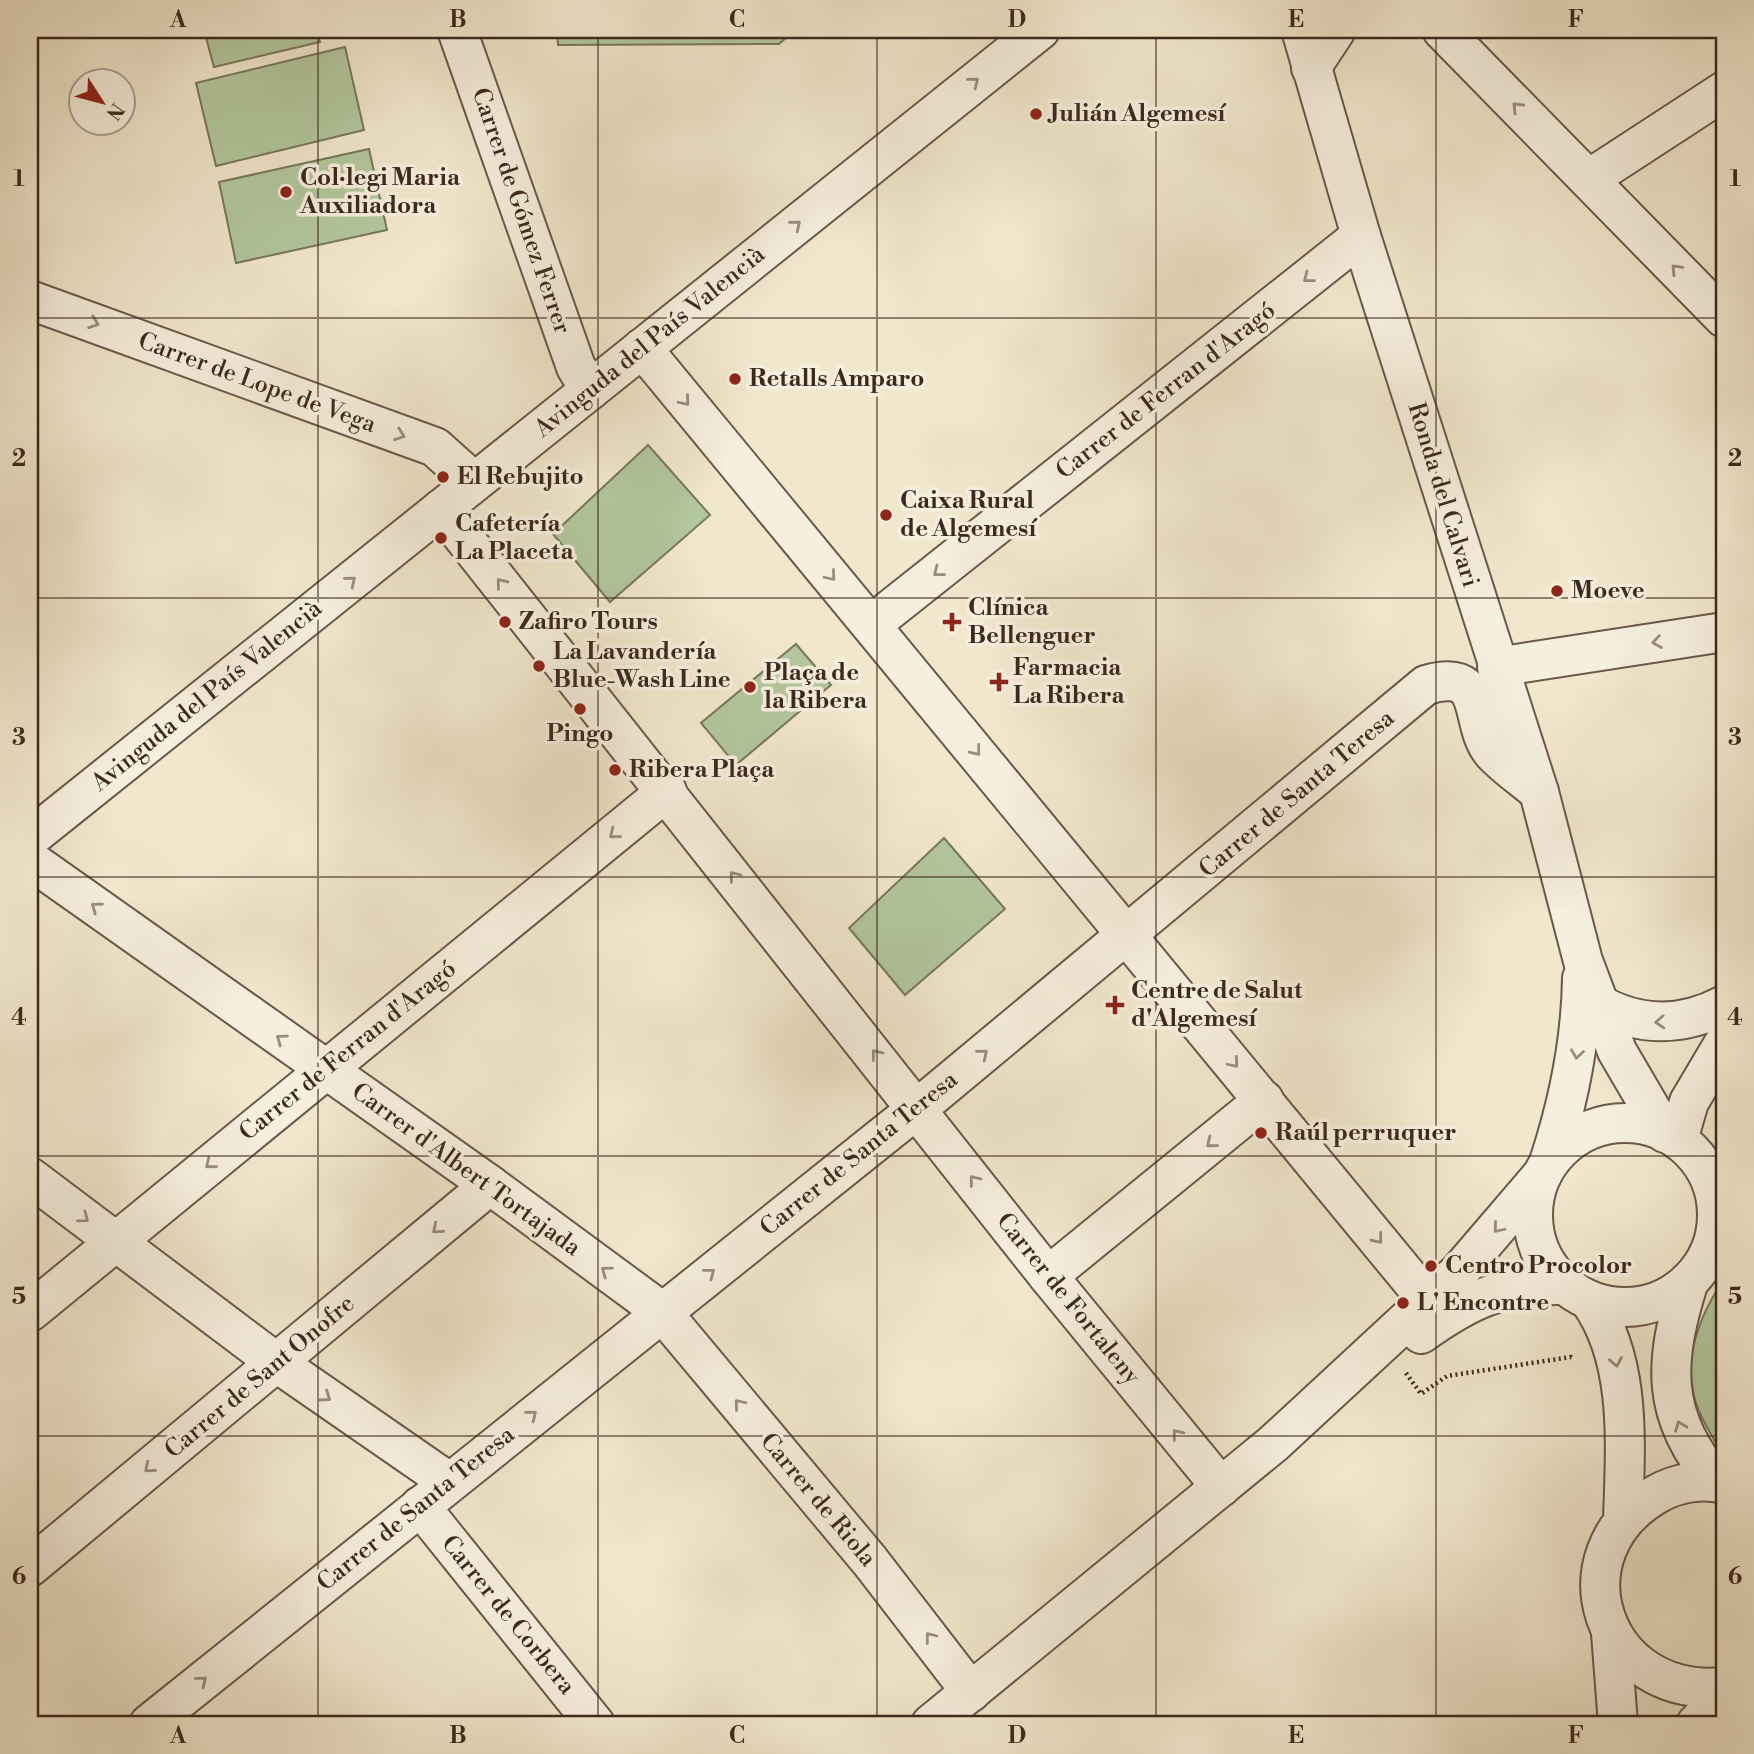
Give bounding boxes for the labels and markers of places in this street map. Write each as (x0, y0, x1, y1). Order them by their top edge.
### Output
place label: Julián Algemesí (1047, 99, 1227, 129)
marker: Julián Algemesí (1028, 106, 1044, 122)
place label: Col·legi Maria Auxiliadora (299, 163, 461, 221)
marker: Col·legi Maria Auxiliadora (278, 184, 294, 200)
place label: Retalls Amparo (749, 364, 924, 394)
marker: Retalls Amparo (727, 371, 743, 387)
place label: El Rebujito (457, 462, 584, 492)
marker: El Rebujito (435, 469, 451, 485)
place label: Caixa Rural de Algemesí (900, 486, 1037, 544)
marker: Caixa Rural de Algemesí (878, 507, 894, 523)
place label: Cafetería La Placeta (455, 509, 574, 567)
marker: Cafetería La Placeta (433, 530, 449, 546)
place label: Moeve (1571, 576, 1645, 606)
marker: Moeve (1549, 583, 1565, 599)
place label: Clínica Bellenguer (968, 593, 1096, 651)
place label: Zafiro Tours (519, 607, 658, 637)
marker: Clínica Bellenguer (942, 612, 962, 632)
marker: Zafiro Tours (497, 614, 513, 630)
place label: La Lavandería Blue-Wash Line (553, 637, 731, 695)
place label: Farmacia La Ribera (1013, 653, 1126, 711)
marker: La Lavandería Blue-Wash Line (531, 658, 547, 674)
place label: Plaça de la Ribera (764, 658, 868, 716)
marker: Farmacia La Ribera (991, 674, 1007, 690)
marker: Plaça de la Ribera (742, 679, 758, 695)
marker: Pingo (572, 701, 588, 717)
place label: Pingo (547, 719, 613, 749)
place label: Ribera Plaça (629, 755, 775, 785)
marker: Ribera Plaça (607, 762, 623, 778)
place label: Centre de Salut d'Algemesí (1131, 976, 1303, 1034)
marker: Centre de Salut d'Algemesí (1105, 995, 1125, 1015)
place label: Raúl perruquer (1275, 1118, 1456, 1148)
marker: Raúl perruquer (1253, 1125, 1269, 1141)
place label: Centro Procolor (1445, 1251, 1632, 1281)
marker: Centro Procolor (1423, 1258, 1439, 1274)
place label: L' Encontre (1417, 1288, 1549, 1318)
marker: L' Encontre (1395, 1295, 1411, 1311)

